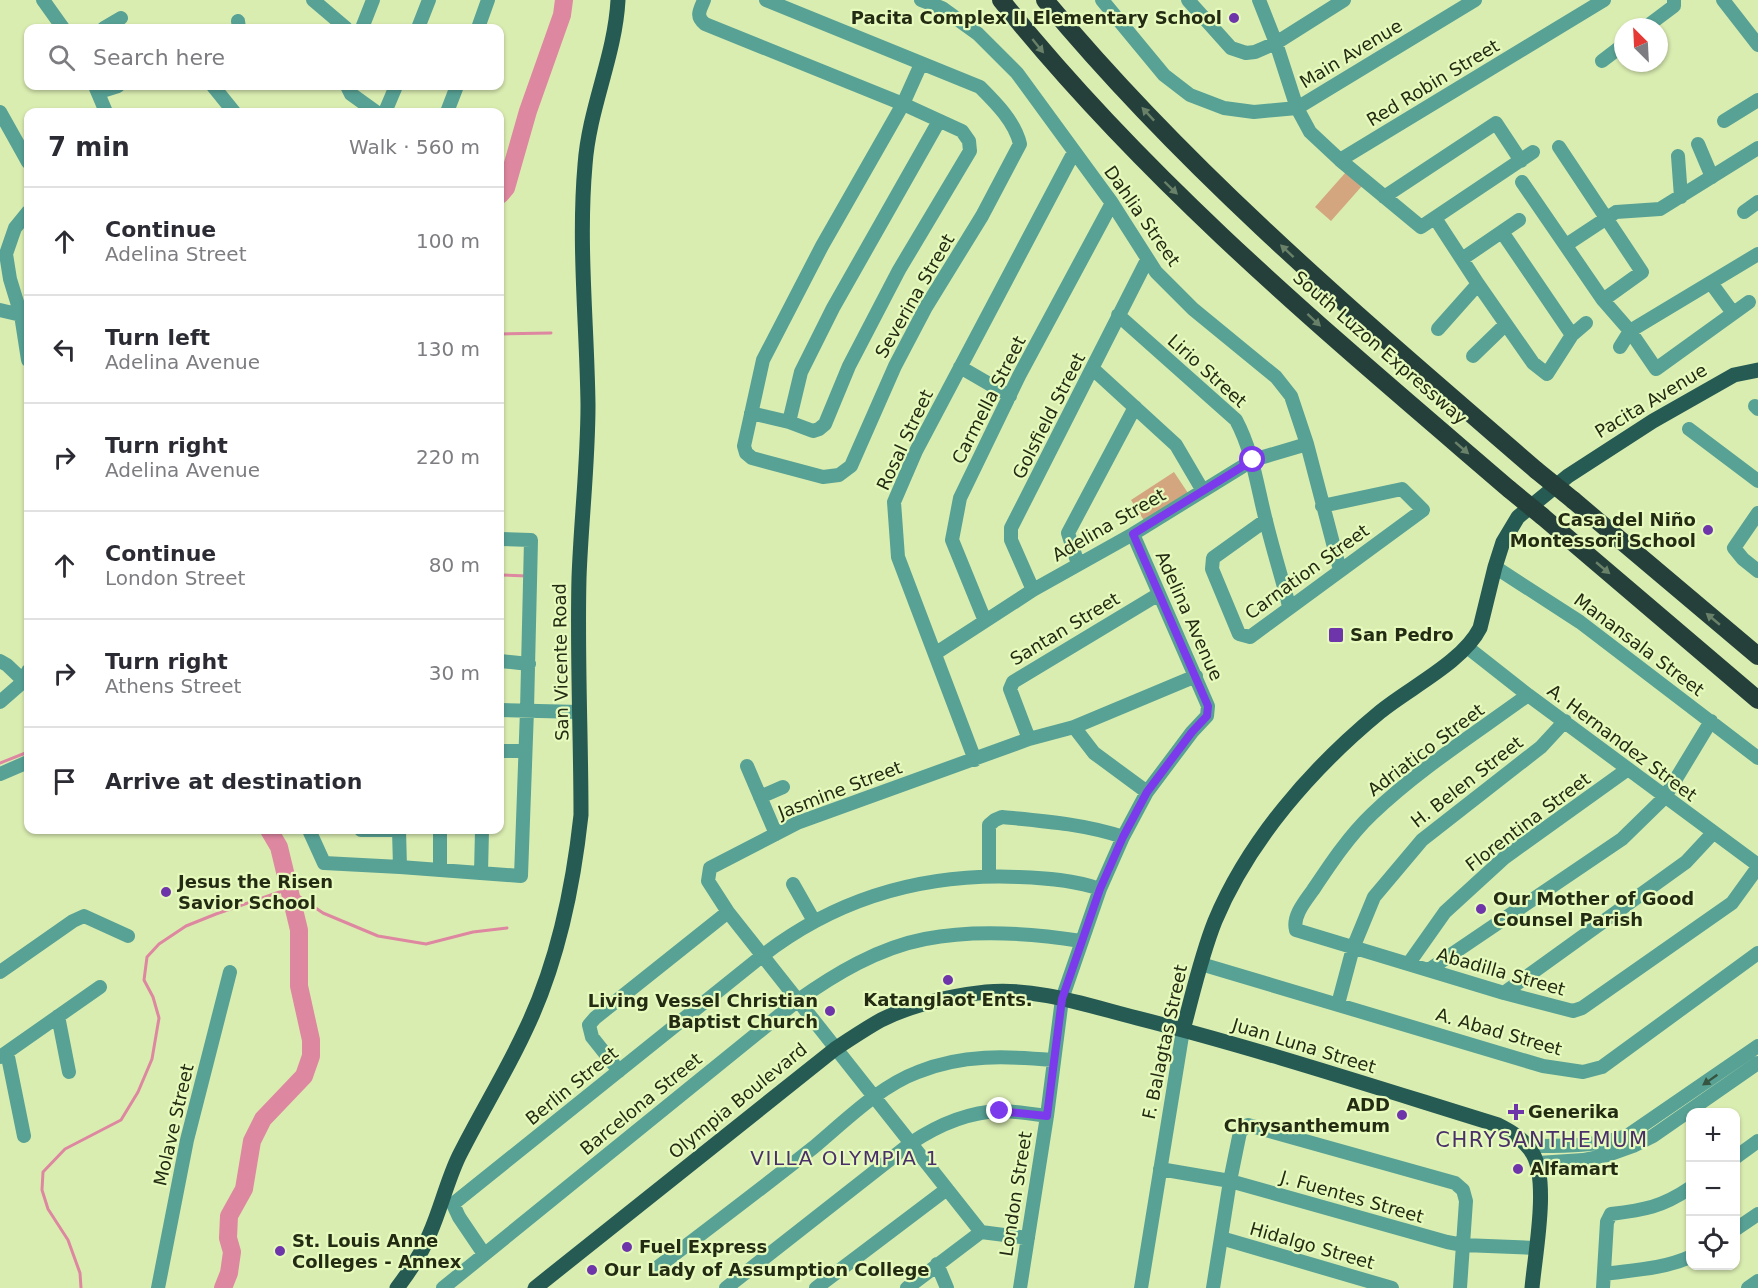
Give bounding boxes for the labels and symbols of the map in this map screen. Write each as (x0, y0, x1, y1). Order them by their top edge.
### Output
place label: Pacita Complex II Elementary School (851, 7, 1222, 28)
marker: Pacita Complex II Elementary School (1227, 11, 1241, 25)
street label: Main Avenue (1296, 15, 1406, 92)
north arrow (1614, 18, 1668, 72)
street label: Red Robin Street (1363, 35, 1503, 130)
one-way arrow (1031, 38, 1044, 53)
one-way arrow (1141, 107, 1155, 122)
street label: Dahlia Street (1100, 161, 1185, 270)
one-way arrow (1163, 181, 1177, 195)
street label: Severina Street (871, 230, 959, 361)
one-way arrow (1280, 244, 1295, 258)
street label: South Luzon Expressway (1289, 266, 1472, 429)
one-way arrow (1306, 313, 1321, 326)
street label: Lirio Street (1164, 330, 1251, 412)
street label: Carmella Street (947, 332, 1030, 467)
street label: Golsfield Street (1008, 349, 1089, 482)
street label: Pacita Avenue (1591, 359, 1710, 442)
street label: Rosal Street (872, 386, 937, 493)
one-way arrow (1454, 441, 1469, 455)
route start (1239, 446, 1265, 472)
street label: Adelina Street (1048, 484, 1169, 566)
place label: Casa del Niño Montessori School (1510, 509, 1696, 551)
street label: Carnation Street (1241, 520, 1373, 624)
marker: Casa del Niño Montessori School (1701, 523, 1715, 537)
street label: Adelina Avenue (1151, 548, 1227, 684)
one-way arrow (1595, 561, 1610, 574)
street label: San Vicente Road (549, 583, 572, 741)
street label: Santan Street (1006, 588, 1123, 669)
street label: Manansala Street (1570, 589, 1708, 700)
one-way arrow (1705, 612, 1721, 625)
place label: San Pedro (1350, 624, 1454, 645)
marker: San Pedro (1327, 626, 1345, 644)
street label: A. Hernandez Street (1544, 680, 1701, 806)
street label: Adriatico Street (1363, 699, 1488, 800)
street label: H. Belen Street (1407, 731, 1527, 832)
street label: Jasmine Street (774, 756, 905, 823)
street label: Florentina Street (1461, 768, 1594, 875)
place label: Jesus the Risen Savior School (176, 871, 333, 913)
marker: Jesus the Risen Savior School (159, 885, 173, 899)
place label: Our Mother of Good Counsel Parish (1493, 888, 1694, 930)
marker: Our Mother of Good Counsel Parish (1474, 902, 1488, 916)
street label: Abadilla Street (1434, 943, 1568, 1000)
street label: F. Balagtas Street (1138, 963, 1191, 1121)
marker: Katanglaot Ents. (941, 973, 955, 987)
place label: Katanglaot Ents. (863, 989, 1033, 1010)
place label: Living Vessel Christian Baptist Church (588, 990, 818, 1032)
marker: Living Vessel Christian Baptist Church (823, 1004, 837, 1018)
street label: A. Abad Street (1434, 1004, 1565, 1060)
street label: Juan Luna Street (1229, 1013, 1378, 1077)
street label: Olympia Boulevard (664, 1038, 811, 1163)
street label: Berlin Street (521, 1042, 622, 1129)
street label: Barcelona Street (576, 1048, 706, 1159)
street label: Molave Street (149, 1062, 198, 1188)
one-way arrow (1702, 1074, 1718, 1085)
place label: ADD Chrysanthemum (1224, 1094, 1390, 1136)
route end (986, 1097, 1012, 1123)
place label: Generika (1528, 1101, 1619, 1122)
marker: Generika (1509, 1105, 1523, 1119)
marker: ADD Chrysanthemum (1395, 1108, 1409, 1122)
district label: CHRYSANTHEMUM (1435, 1128, 1649, 1152)
street label: London Street (995, 1130, 1036, 1258)
district label: VILLA OLYMPIA 1 (750, 1146, 940, 1170)
place label: Alfamart (1530, 1158, 1619, 1179)
marker: Alfamart (1511, 1162, 1525, 1176)
street label: J. Fuentes Street (1277, 1166, 1426, 1227)
street label: Hidalgo Street (1247, 1218, 1377, 1273)
place label: St. Louis Anne Colleges - Annex (292, 1230, 462, 1272)
place label: Fuel Express (639, 1236, 767, 1257)
marker: Fuel Express (620, 1240, 634, 1254)
marker: St. Louis Anne Colleges - Annex (273, 1244, 287, 1258)
place label: Our Lady of Assumption College (604, 1259, 929, 1280)
marker: Our Lady of Assumption College (585, 1263, 599, 1277)

